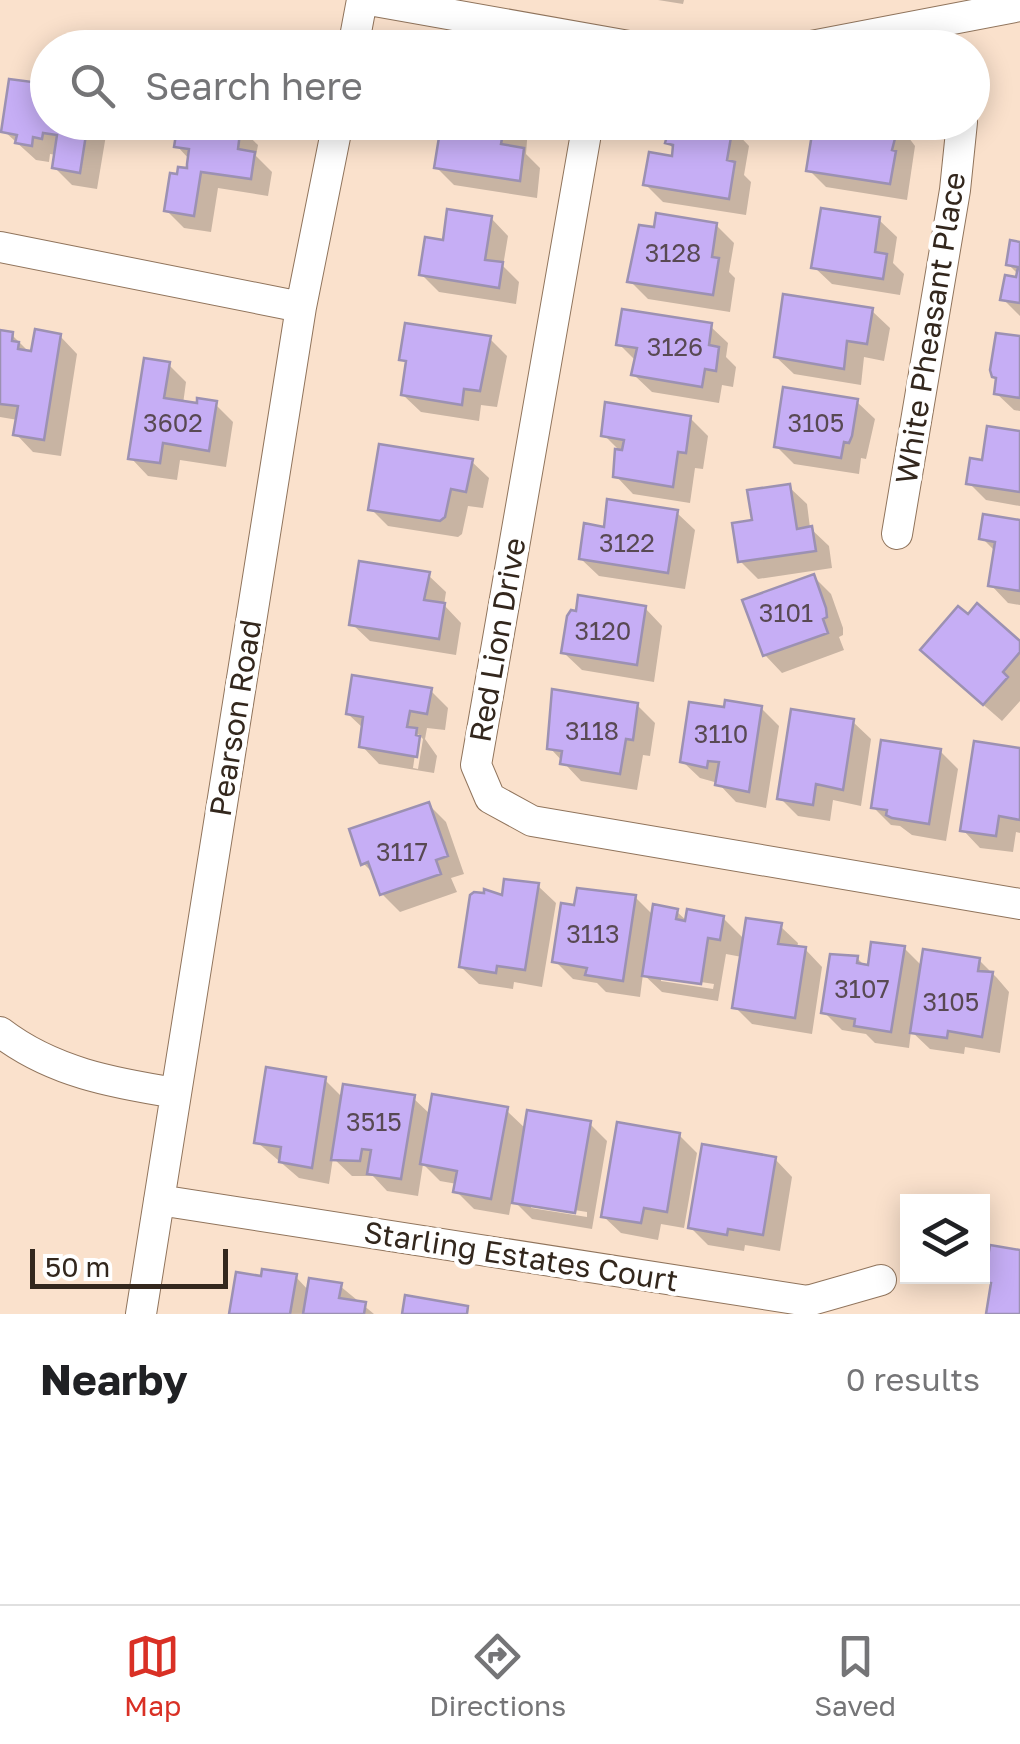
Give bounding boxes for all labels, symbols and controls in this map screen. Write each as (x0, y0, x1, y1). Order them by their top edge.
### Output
search box (30, 30, 990, 140)
icon: search (65, 58, 120, 113)
text: Search here (145, 63, 363, 108)
street label: White Pheasant Place (888, 169, 972, 486)
house number: 3128 (645, 237, 701, 268)
house number: 3126 (647, 331, 703, 362)
house number: 3602 (143, 407, 203, 438)
house number: 3105 (788, 407, 844, 438)
house number: 3122 (599, 527, 655, 558)
street label: Red Lion Drive (461, 535, 533, 745)
house number: 3101 (759, 597, 813, 628)
house number: 3120 (575, 615, 631, 646)
street label: Pearson Road (202, 617, 268, 819)
house number: 3118 (565, 715, 619, 746)
house number: 3110 (694, 718, 748, 749)
house number: 3117 (376, 836, 428, 867)
house number: 3113 (566, 918, 620, 949)
house number: 3107 (834, 973, 890, 1004)
house number: 3105 (923, 986, 979, 1017)
house number: 3515 (346, 1106, 402, 1137)
map controls (900, 1194, 990, 1284)
button: layers (900, 1194, 990, 1284)
street label: Starling Estates Court (361, 1213, 681, 1299)
scale bar (30, 1244, 228, 1288)
text: 50 m (45, 1250, 110, 1283)
text: Nearby (40, 1354, 188, 1404)
text: 0 results (846, 1360, 980, 1398)
tab: Map (124, 1629, 181, 1722)
tab: Directions (429, 1629, 566, 1722)
tab: Saved (814, 1629, 896, 1722)

